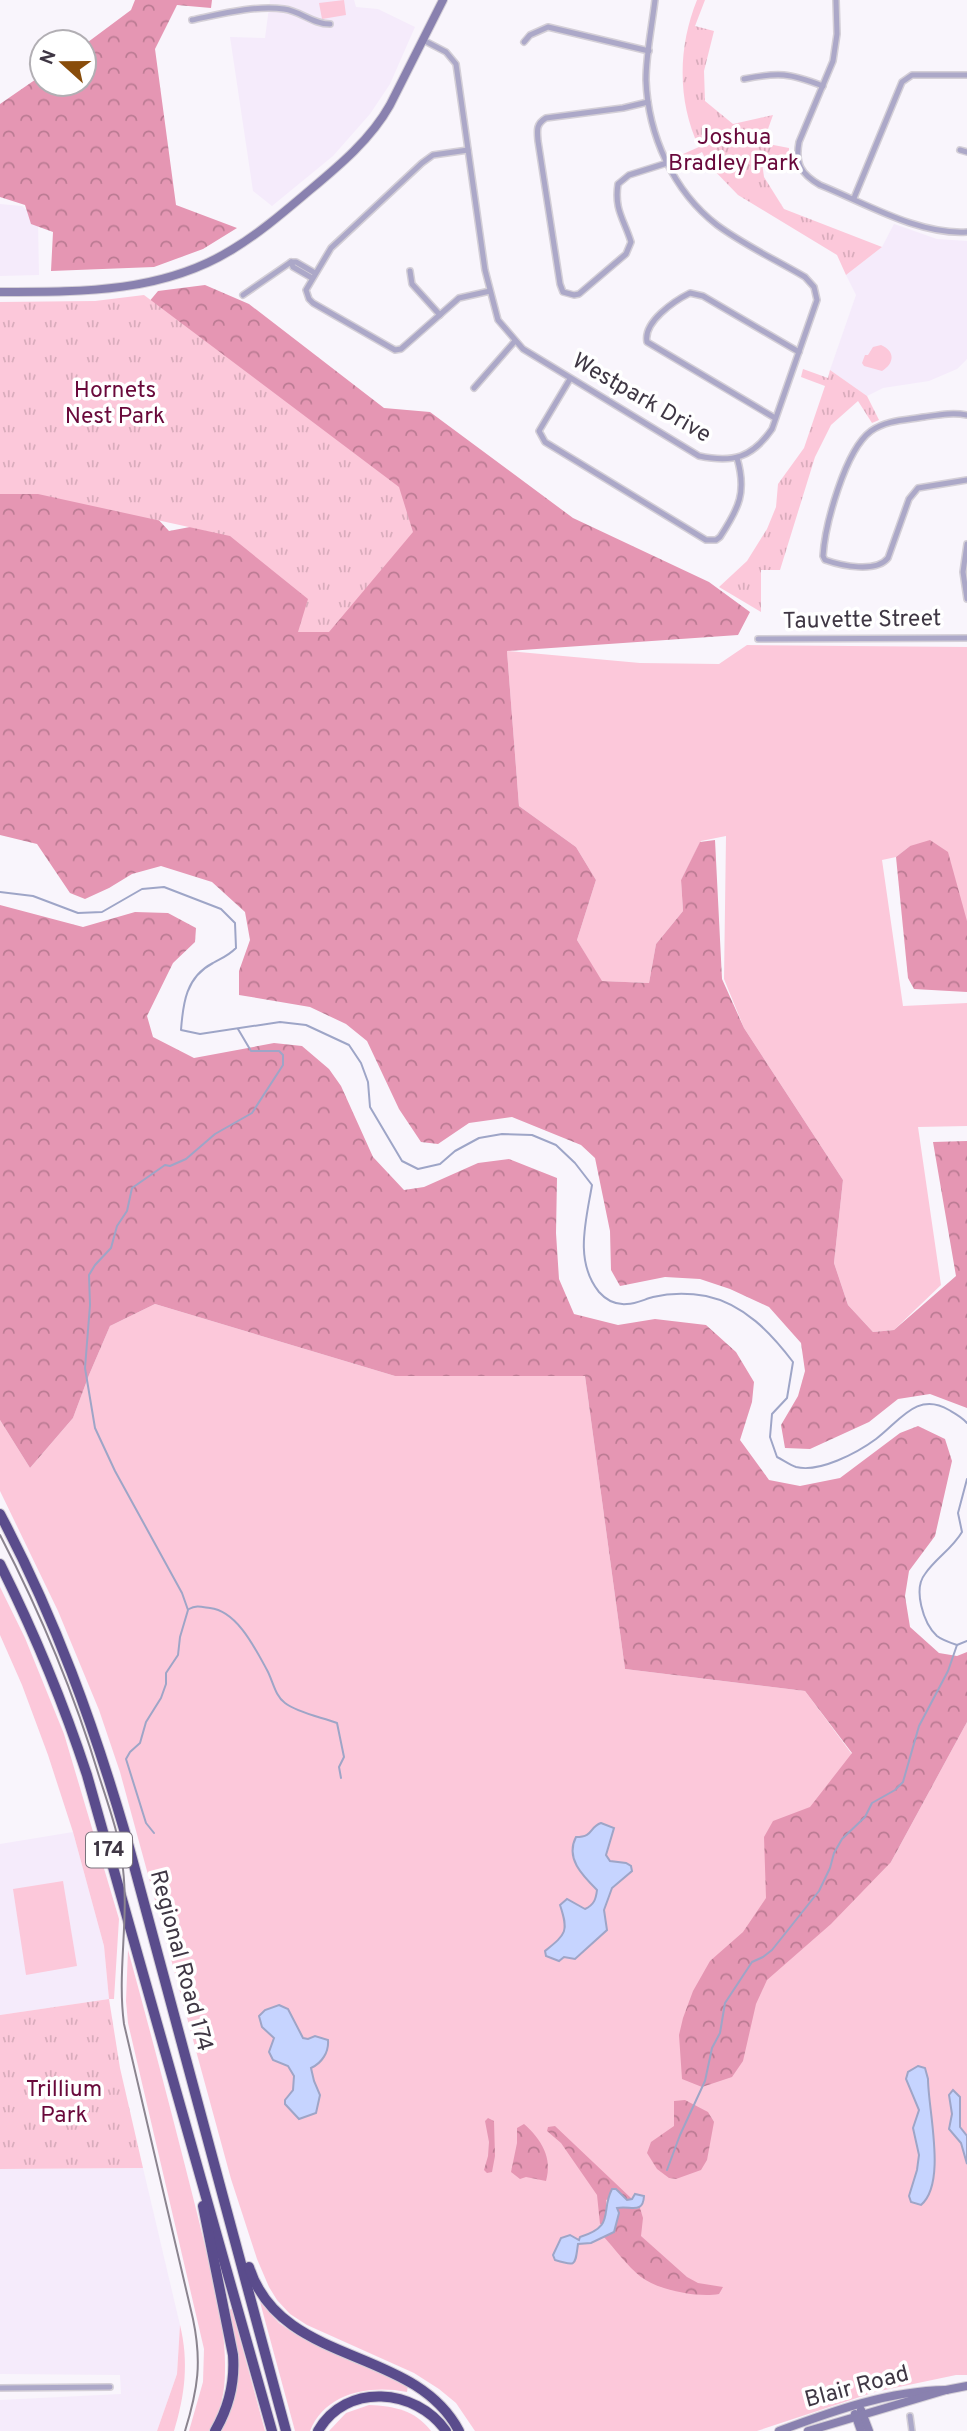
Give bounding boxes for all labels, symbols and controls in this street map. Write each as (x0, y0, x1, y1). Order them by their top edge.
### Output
north arrow (28, 28, 98, 98)
text: N (35, 47, 63, 68)
park label: Joshua Bradley Park (668, 124, 800, 179)
street label: Westpark Drive (566, 347, 716, 451)
park label: Hornets Nest Park (65, 377, 165, 432)
street label: Tauvette Street (782, 605, 942, 637)
road number: 174 (86, 1832, 132, 1868)
street label: Regional Road 174 (142, 1867, 218, 2055)
park label: Trillium Park (26, 2076, 102, 2131)
street label: Blair Road (802, 2360, 912, 2416)

